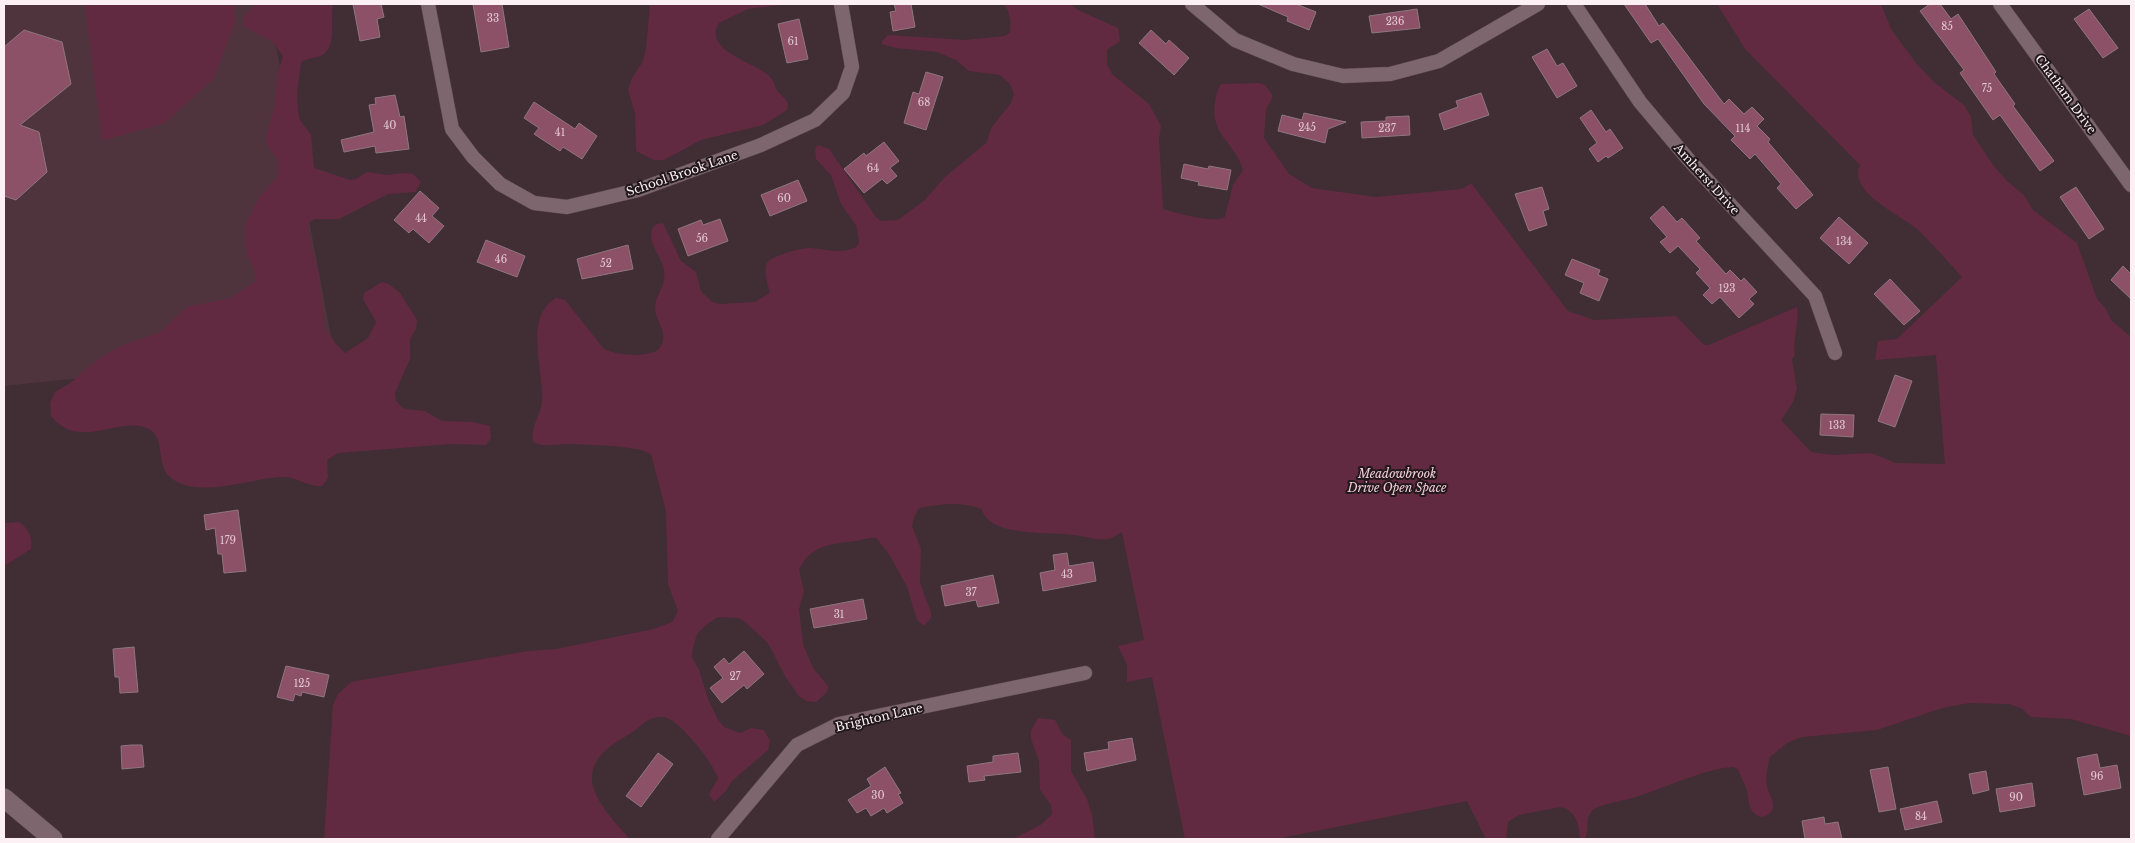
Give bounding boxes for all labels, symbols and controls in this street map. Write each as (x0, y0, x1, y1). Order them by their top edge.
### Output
house number: 33 (487, 12, 499, 25)
house number: 236 (1386, 15, 1404, 28)
house number: 85 (1941, 20, 1953, 33)
house number: 61 (788, 35, 798, 48)
street label: Chatham Drive (2032, 51, 2100, 137)
house number: 75 (1982, 82, 1993, 95)
house number: 68 (918, 96, 930, 109)
house number: 40 (384, 119, 397, 132)
house number: 245 (1298, 121, 1316, 134)
house number: 237 (1378, 122, 1397, 135)
house number: 114 (1736, 122, 1751, 135)
house number: 41 (555, 126, 565, 139)
street label: Amherst Drive (1670, 140, 1743, 218)
street label: School Brook Lane (624, 147, 740, 199)
house number: 64 (867, 162, 879, 175)
house number: 60 (777, 192, 791, 205)
house number: 44 (415, 212, 427, 225)
house number: 56 (696, 232, 708, 245)
house number: 134 (1836, 235, 1852, 248)
house number: 46 (495, 253, 507, 266)
house number: 52 (600, 257, 612, 270)
house number: 123 (1719, 282, 1735, 295)
house number: 133 (1829, 419, 1845, 432)
park label: Meadowbrook Drive Open Space (1346, 466, 1447, 495)
house number: 179 (220, 534, 236, 547)
house number: 43 (1061, 568, 1073, 581)
house number: 37 (965, 586, 978, 599)
house number: 31 (834, 608, 844, 621)
house number: 27 (729, 670, 742, 683)
house number: 125 (294, 677, 310, 690)
street label: Brighton Lane (834, 700, 924, 734)
house number: 96 (2091, 770, 2103, 783)
house number: 30 (871, 789, 885, 802)
house number: 90 (2009, 791, 2023, 804)
house number: 84 (1915, 810, 1927, 823)

